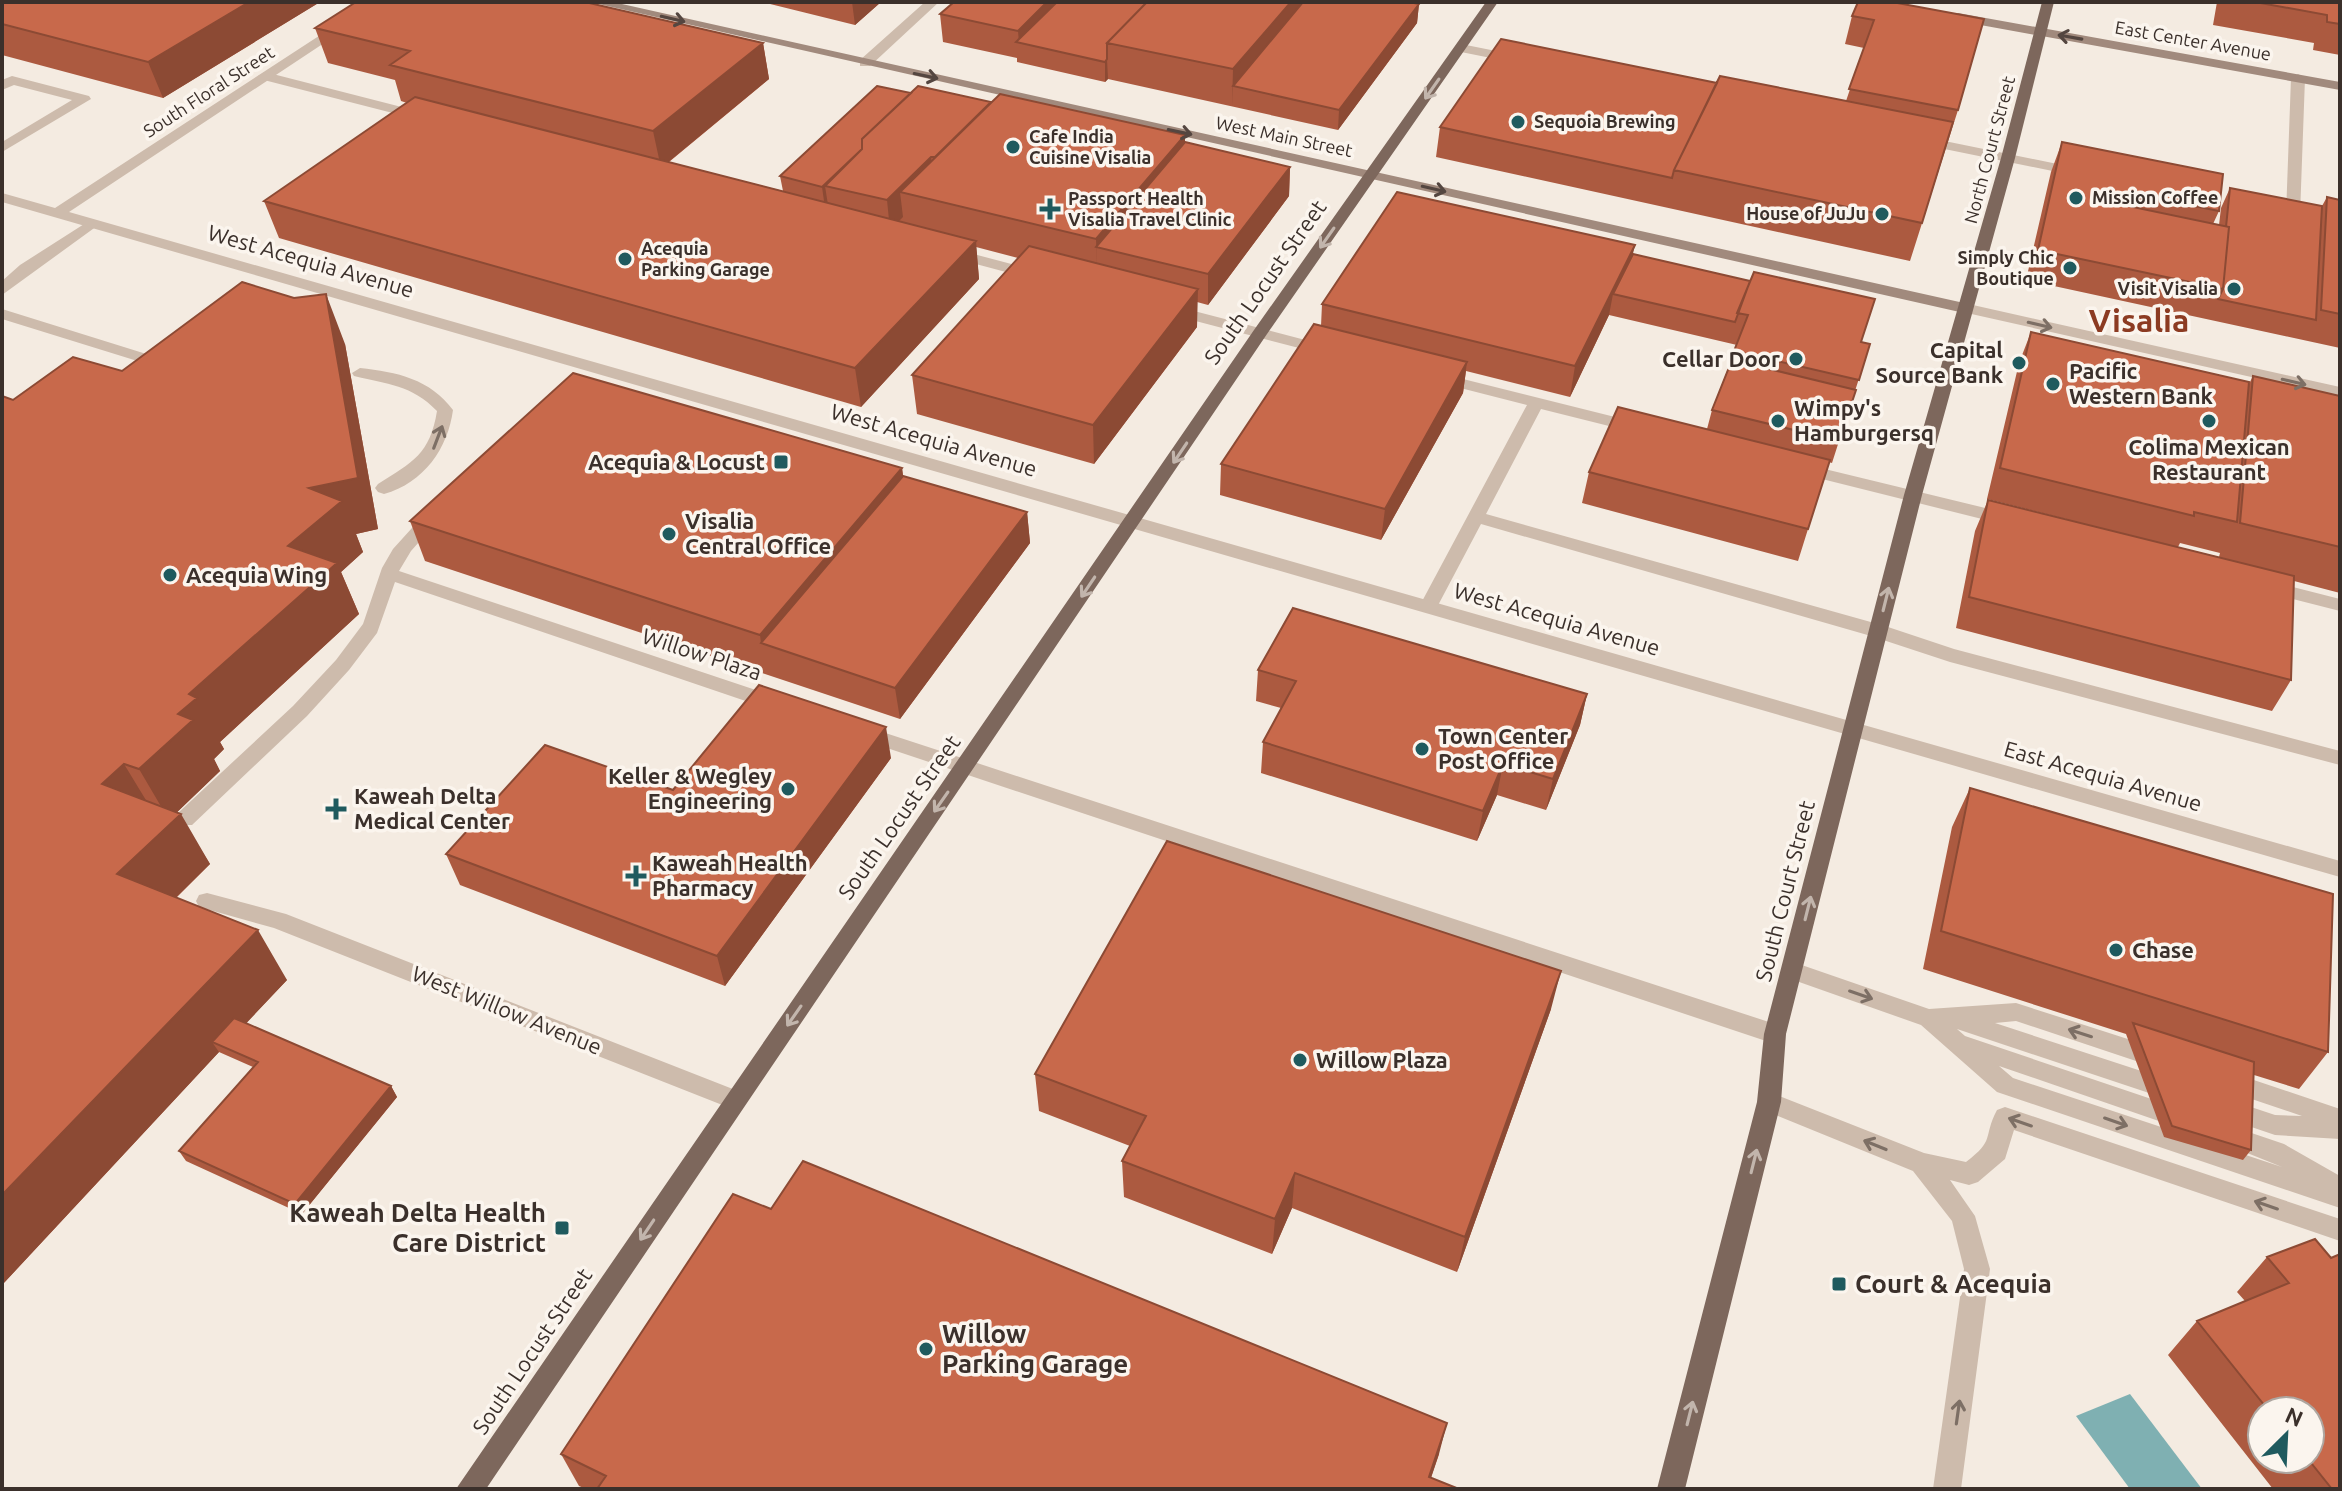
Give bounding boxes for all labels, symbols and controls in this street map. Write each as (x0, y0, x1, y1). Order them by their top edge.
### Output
one-way arrow (659, 12, 685, 27)
street label: East Center Avenue (2114, 16, 2273, 64)
one-way arrow (2058, 29, 2084, 44)
street label: South Floral Street (139, 41, 277, 141)
one-way arrow (913, 69, 939, 84)
street label: North Court Street (1960, 74, 2018, 226)
one-way arrow (1424, 78, 1440, 100)
place label: Sequoia Brewing (1534, 111, 1676, 131)
street label: West Main Street (1214, 112, 1354, 160)
marker: Sequoia Brewing (1509, 113, 1527, 131)
one-way arrow (1167, 125, 1192, 140)
place label: Cafe India Cuisine Visalia (1029, 126, 1151, 167)
marker: Cafe India Cuisine Visalia (1004, 138, 1022, 156)
one-way arrow (1421, 182, 1446, 197)
place label: Mission Coffee (2092, 187, 2218, 207)
place label: Passport Health Visalia Travel Clinic (1068, 188, 1232, 229)
marker: Mission Coffee (2067, 189, 2085, 207)
street label: South Locust Street (1199, 195, 1331, 369)
marker: Passport Health Visalia Travel Clinic (1039, 198, 1061, 220)
place label: House of JuJu (1746, 203, 1866, 223)
marker: House of JuJu (1873, 205, 1891, 223)
street label: West Acequia Avenue (205, 219, 417, 302)
one-way arrow (1319, 227, 1335, 249)
place label: Acequia Parking Garage (641, 238, 770, 279)
place label: Simply Chic Boutique (1957, 247, 2054, 288)
marker: Acequia Parking Garage (616, 250, 634, 268)
marker: Simply Chic Boutique (2061, 259, 2079, 277)
place label: Visit Visalia (2118, 278, 2218, 298)
marker: Visit Visalia (2225, 280, 2243, 298)
district label: Visalia (2089, 302, 2189, 338)
one-way arrow (2027, 318, 2053, 333)
place label: Capital Source Bank (1876, 337, 2004, 387)
place label: Cellar Door (1662, 346, 1780, 371)
marker: Cellar Door (1787, 350, 1805, 368)
marker: Capital Source Bank (2010, 354, 2028, 372)
place label: Pacific Western Bank (2069, 358, 2214, 408)
marker: Pacific Western Bank (2044, 375, 2062, 393)
one-way arrow (2281, 375, 2306, 390)
place label: Wimpy's Hamburgersq (1794, 395, 1934, 445)
street label: West Acequia Avenue (828, 398, 1040, 481)
marker: Wimpy's Hamburgersq (1769, 412, 1787, 430)
marker: Colima Mexican Restaurant (2200, 412, 2218, 430)
one-way arrow (432, 425, 446, 450)
place label: Colima Mexican Restaurant (2128, 434, 2290, 484)
one-way arrow (1172, 441, 1188, 464)
place label: Acequia & Locust (588, 449, 765, 474)
marker: Acequia & Locust (772, 453, 790, 471)
place label: Visalia Central Office (685, 508, 831, 558)
marker: Visalia Central Office (660, 525, 678, 543)
place label: Acequia Wing (186, 562, 327, 587)
marker: Acequia Wing (161, 566, 179, 584)
one-way arrow (1080, 576, 1096, 598)
street label: West Acequia Avenue (1451, 577, 1663, 660)
one-way arrow (1880, 586, 1895, 612)
street label: Willow Plaza (639, 622, 765, 685)
place label: Town Center Post Office (1438, 723, 1568, 773)
street label: South Locust Street (833, 730, 965, 904)
street label: East Acequia Avenue (2001, 735, 2205, 816)
marker: Town Center Post Office (1413, 740, 1431, 758)
place label: Keller & Wegley Engineering (608, 763, 772, 813)
marker: Keller & Wegley Engineering (779, 780, 797, 798)
place label: Kaweah Delta Medical Center (354, 783, 510, 833)
one-way arrow (933, 790, 949, 812)
street label: South Court Street (1750, 797, 1819, 984)
marker: Kaweah Delta Medical Center (325, 798, 347, 820)
place label: Kaweah Health Pharmacy (652, 850, 808, 900)
marker: Kaweah Health Pharmacy (627, 867, 645, 885)
one-way arrow (1802, 895, 1817, 921)
place label: Chase (2132, 937, 2194, 962)
marker: Chase (2107, 941, 2125, 959)
street label: West Willow Avenue (409, 960, 606, 1059)
one-way arrow (1848, 988, 1873, 1003)
one-way arrow (785, 1004, 802, 1026)
one-way arrow (2067, 1025, 2093, 1040)
place label: Willow Plaza (1316, 1047, 1448, 1072)
marker: Willow Plaza (1291, 1051, 1309, 1069)
one-way arrow (2007, 1113, 2032, 1128)
one-way arrow (2102, 1115, 2128, 1130)
one-way arrow (1863, 1136, 1888, 1151)
one-way arrow (1747, 1149, 1762, 1175)
one-way arrow (2254, 1197, 2279, 1212)
place label: Kaweah Delta Health Care District (289, 1198, 546, 1257)
marker: Kaweah Delta Health Care District (553, 1219, 571, 1237)
one-way arrow (638, 1219, 655, 1241)
street label: South Locust Street (467, 1263, 597, 1438)
place label: Court & Acequia (1855, 1269, 2052, 1298)
marker: Court & Acequia (1830, 1275, 1848, 1293)
place label: Willow Parking Garage (942, 1319, 1128, 1378)
marker: Willow Parking Garage (917, 1340, 935, 1358)
north arrow (2246, 1395, 2326, 1475)
one-way arrow (1950, 1399, 1965, 1426)
one-way arrow (1684, 1401, 1699, 1427)
text: N (2282, 1402, 2307, 1431)

